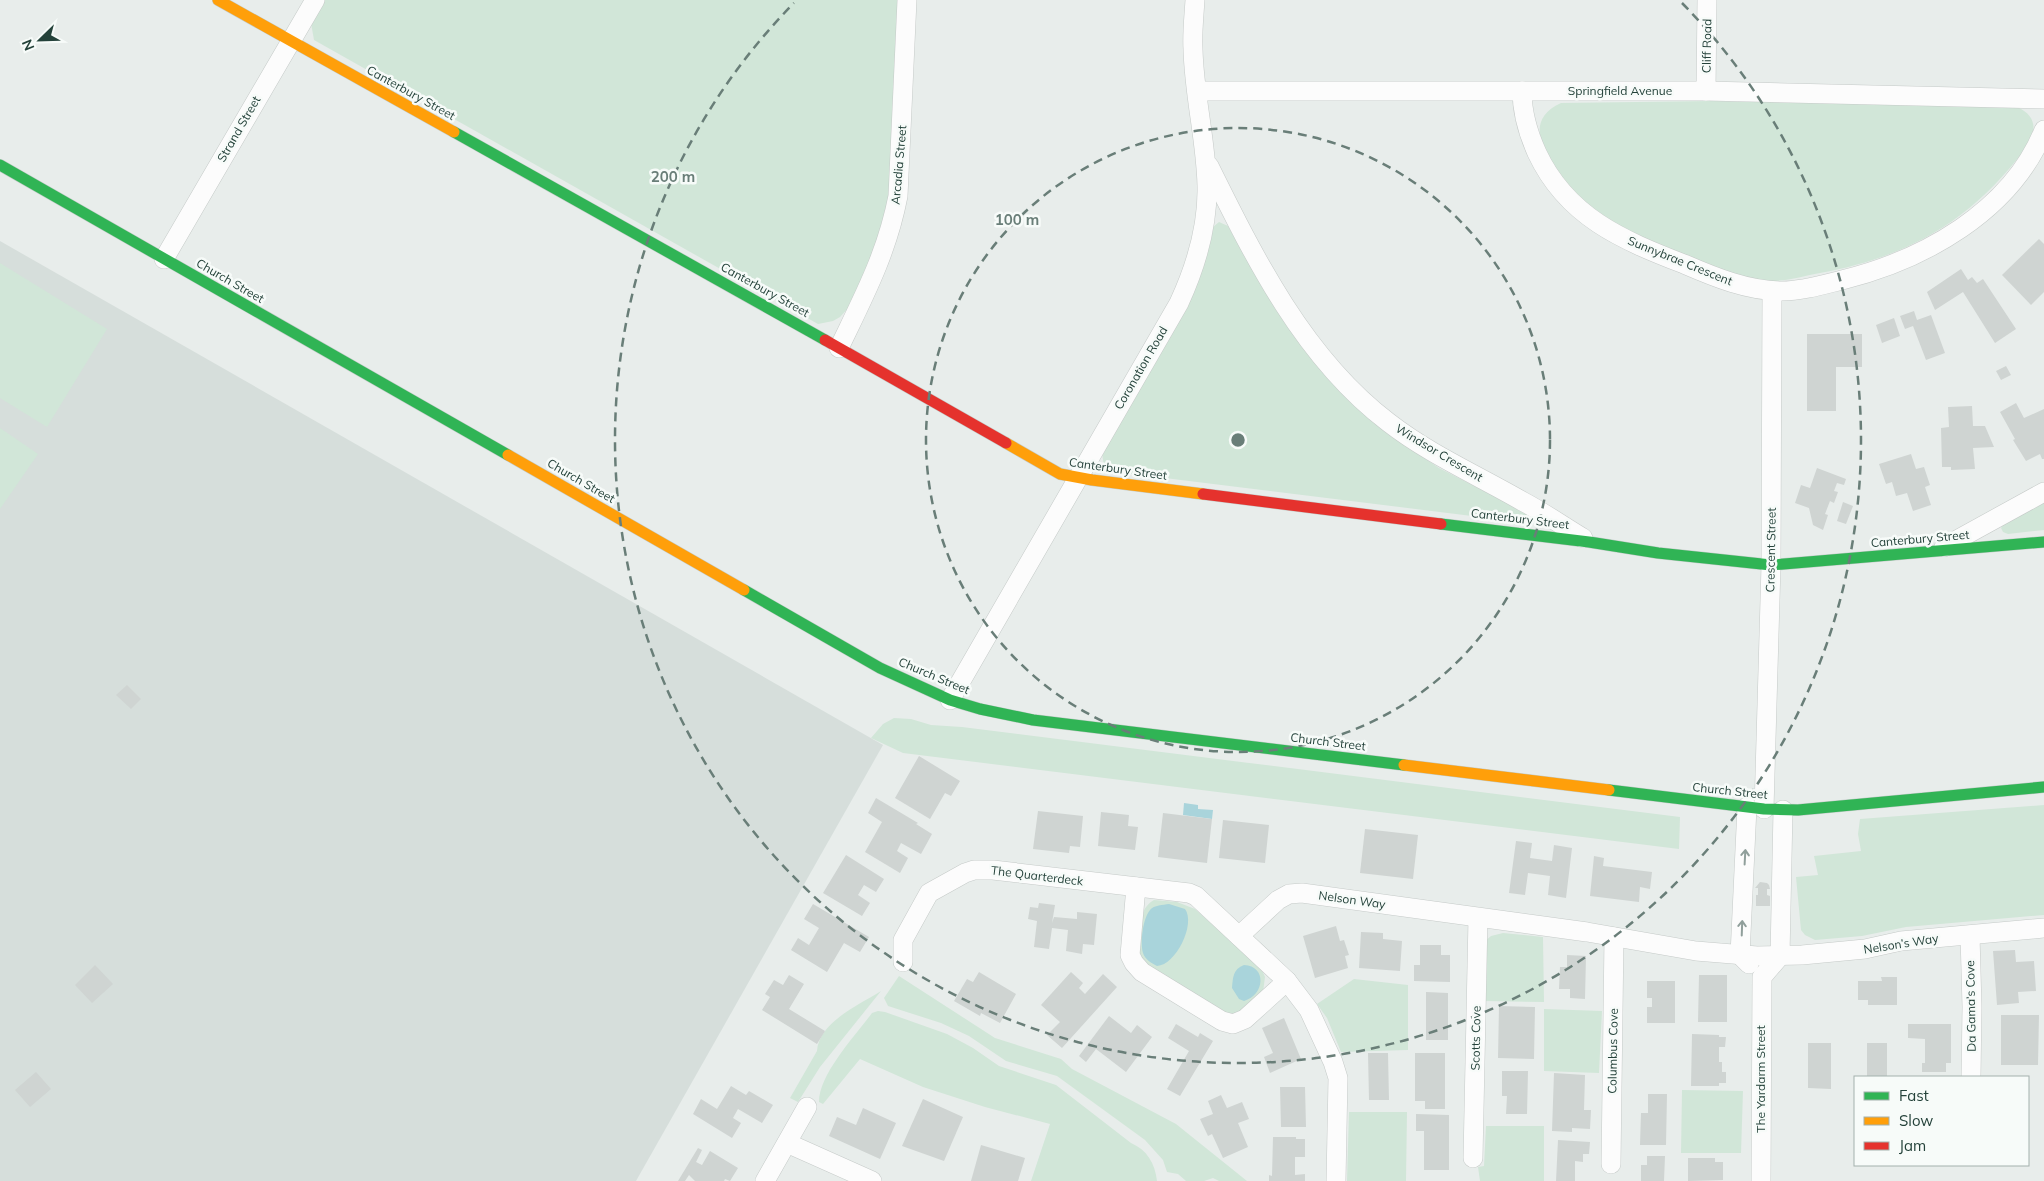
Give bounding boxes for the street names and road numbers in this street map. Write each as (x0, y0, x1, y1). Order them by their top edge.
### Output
street label: Cliff Road (1699, 19, 1714, 73)
street label: Canterbury Street (364, 62, 458, 123)
street label: Springfield Avenue (1568, 83, 1672, 98)
street label: Strand Street (214, 93, 263, 164)
street label: Arcadia Street (888, 125, 909, 205)
street label: Sunnybrae Crescent (1626, 233, 1735, 288)
street label: Church Street (194, 255, 267, 306)
street label: Canterbury Street (718, 259, 812, 320)
street label: Coronation Road (1111, 324, 1170, 412)
street label: Windsor Crescent (1393, 421, 1486, 485)
street label: Canterbury Street (1068, 454, 1168, 483)
street label: Church Street (545, 455, 618, 506)
street label: Canterbury Street (1470, 505, 1570, 532)
street label: Crescent Street (1762, 507, 1779, 593)
street label: Canterbury Street (1870, 527, 1970, 550)
street label: Church Street (896, 654, 972, 697)
street label: Church Street (1290, 729, 1367, 754)
street label: Church Street (1692, 779, 1768, 802)
street label: The Quarterdeck (990, 862, 1085, 889)
street label: Nelson Way (1318, 887, 1387, 912)
street label: Nelson’s Way (1862, 930, 1940, 957)
street label: Da Gama’s Cove (1962, 960, 1979, 1052)
street label: Scotts Cove (1467, 1005, 1484, 1071)
street label: Columbus Cove (1604, 1008, 1621, 1094)
street label: The Yardarm Street (1753, 1025, 1768, 1133)

